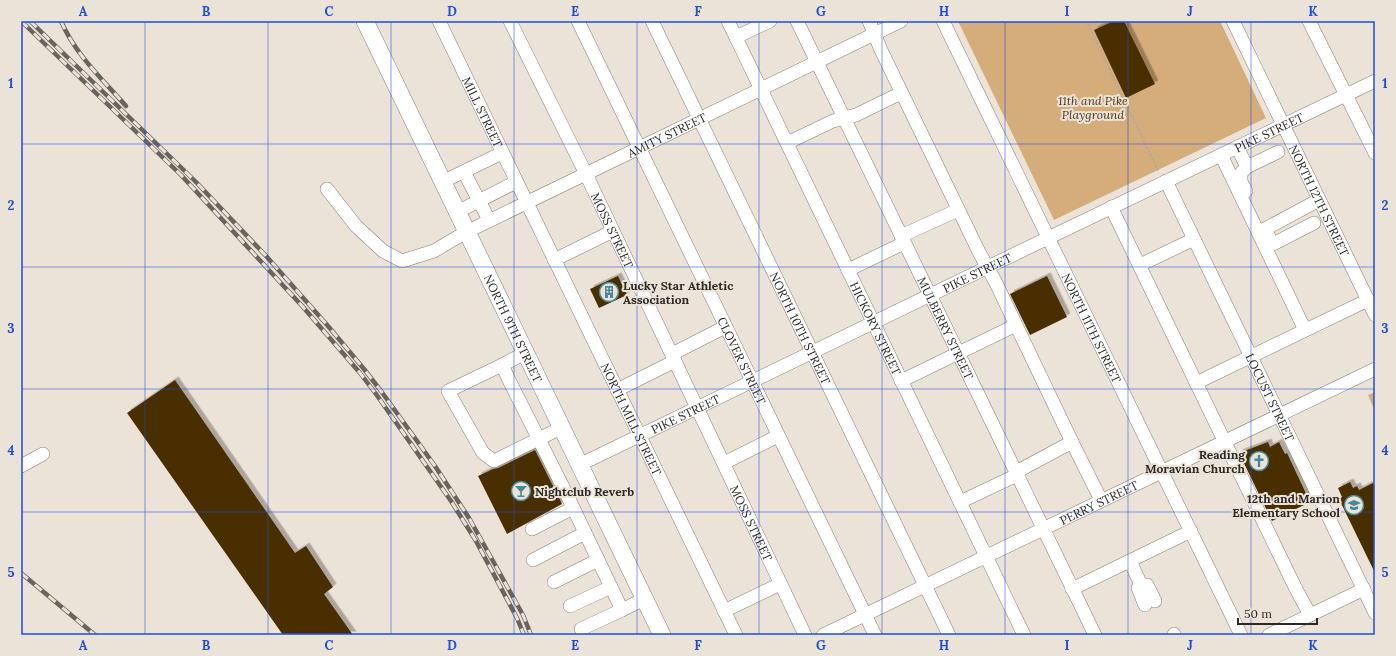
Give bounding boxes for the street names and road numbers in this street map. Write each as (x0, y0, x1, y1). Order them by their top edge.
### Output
street label: MILL STREET (460, 74, 507, 150)
street label: AMITY STREET (624, 109, 709, 161)
street label: PIKE STREET (1232, 109, 1306, 155)
street label: NORTH 12TH STREET (1286, 142, 1353, 259)
street label: MOSS STREET (588, 190, 637, 271)
street label: PIKE STREET (940, 249, 1014, 295)
street label: NORTH 10TH STREET (767, 269, 834, 387)
street label: NORTH 11TH STREET (1059, 271, 1125, 385)
street label: NORTH 9TH STREET (481, 272, 546, 385)
street label: MULBERRY STREET (915, 274, 977, 382)
street label: HICKORY STREET (847, 279, 905, 378)
street label: CLOVER STREET (715, 314, 770, 407)
street label: LOCUST STREET (1243, 351, 1298, 444)
street label: NORTH MILL STREET (598, 360, 665, 478)
street label: PIKE STREET (648, 390, 722, 437)
street label: PERRY STREET (1057, 477, 1141, 527)
street label: MOSS STREET (727, 483, 776, 563)

